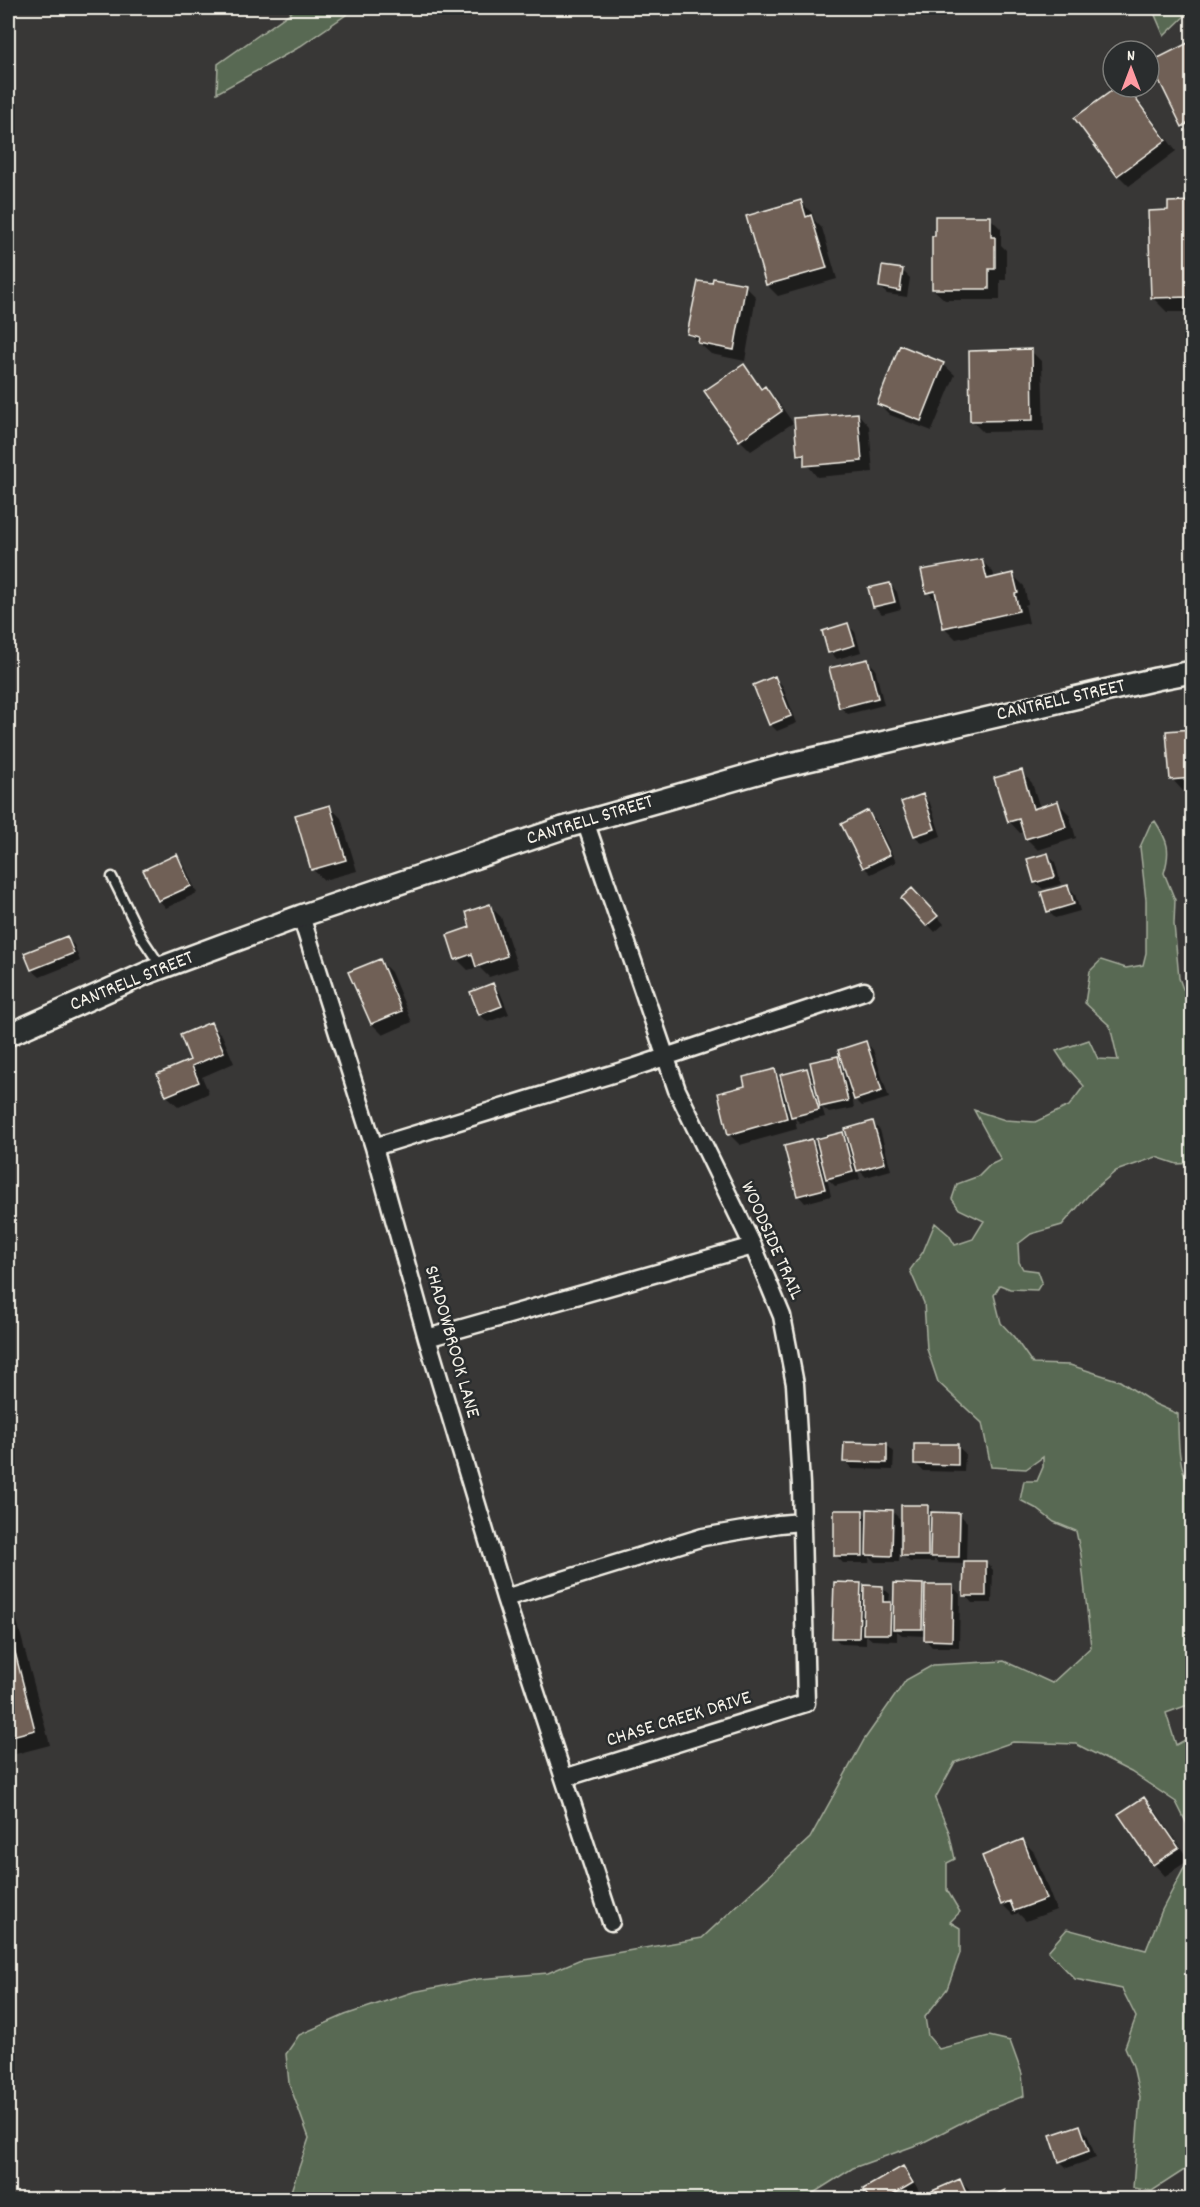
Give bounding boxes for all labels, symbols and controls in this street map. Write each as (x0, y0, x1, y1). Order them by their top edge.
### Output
north arrow (1101, 39, 1161, 99)
text: N (1127, 45, 1135, 68)
street label: CANTRELL STREET (994, 673, 1128, 729)
street label: CANTRELL STREET (523, 788, 657, 854)
street label: CANTRELL STREET (66, 944, 198, 1020)
street label: WOODSIDE TRAIL (732, 1177, 810, 1305)
street label: SHADOWBROOK LANE (416, 1263, 486, 1421)
street label: CHASE CREEK DRIVE (603, 1685, 755, 1755)

